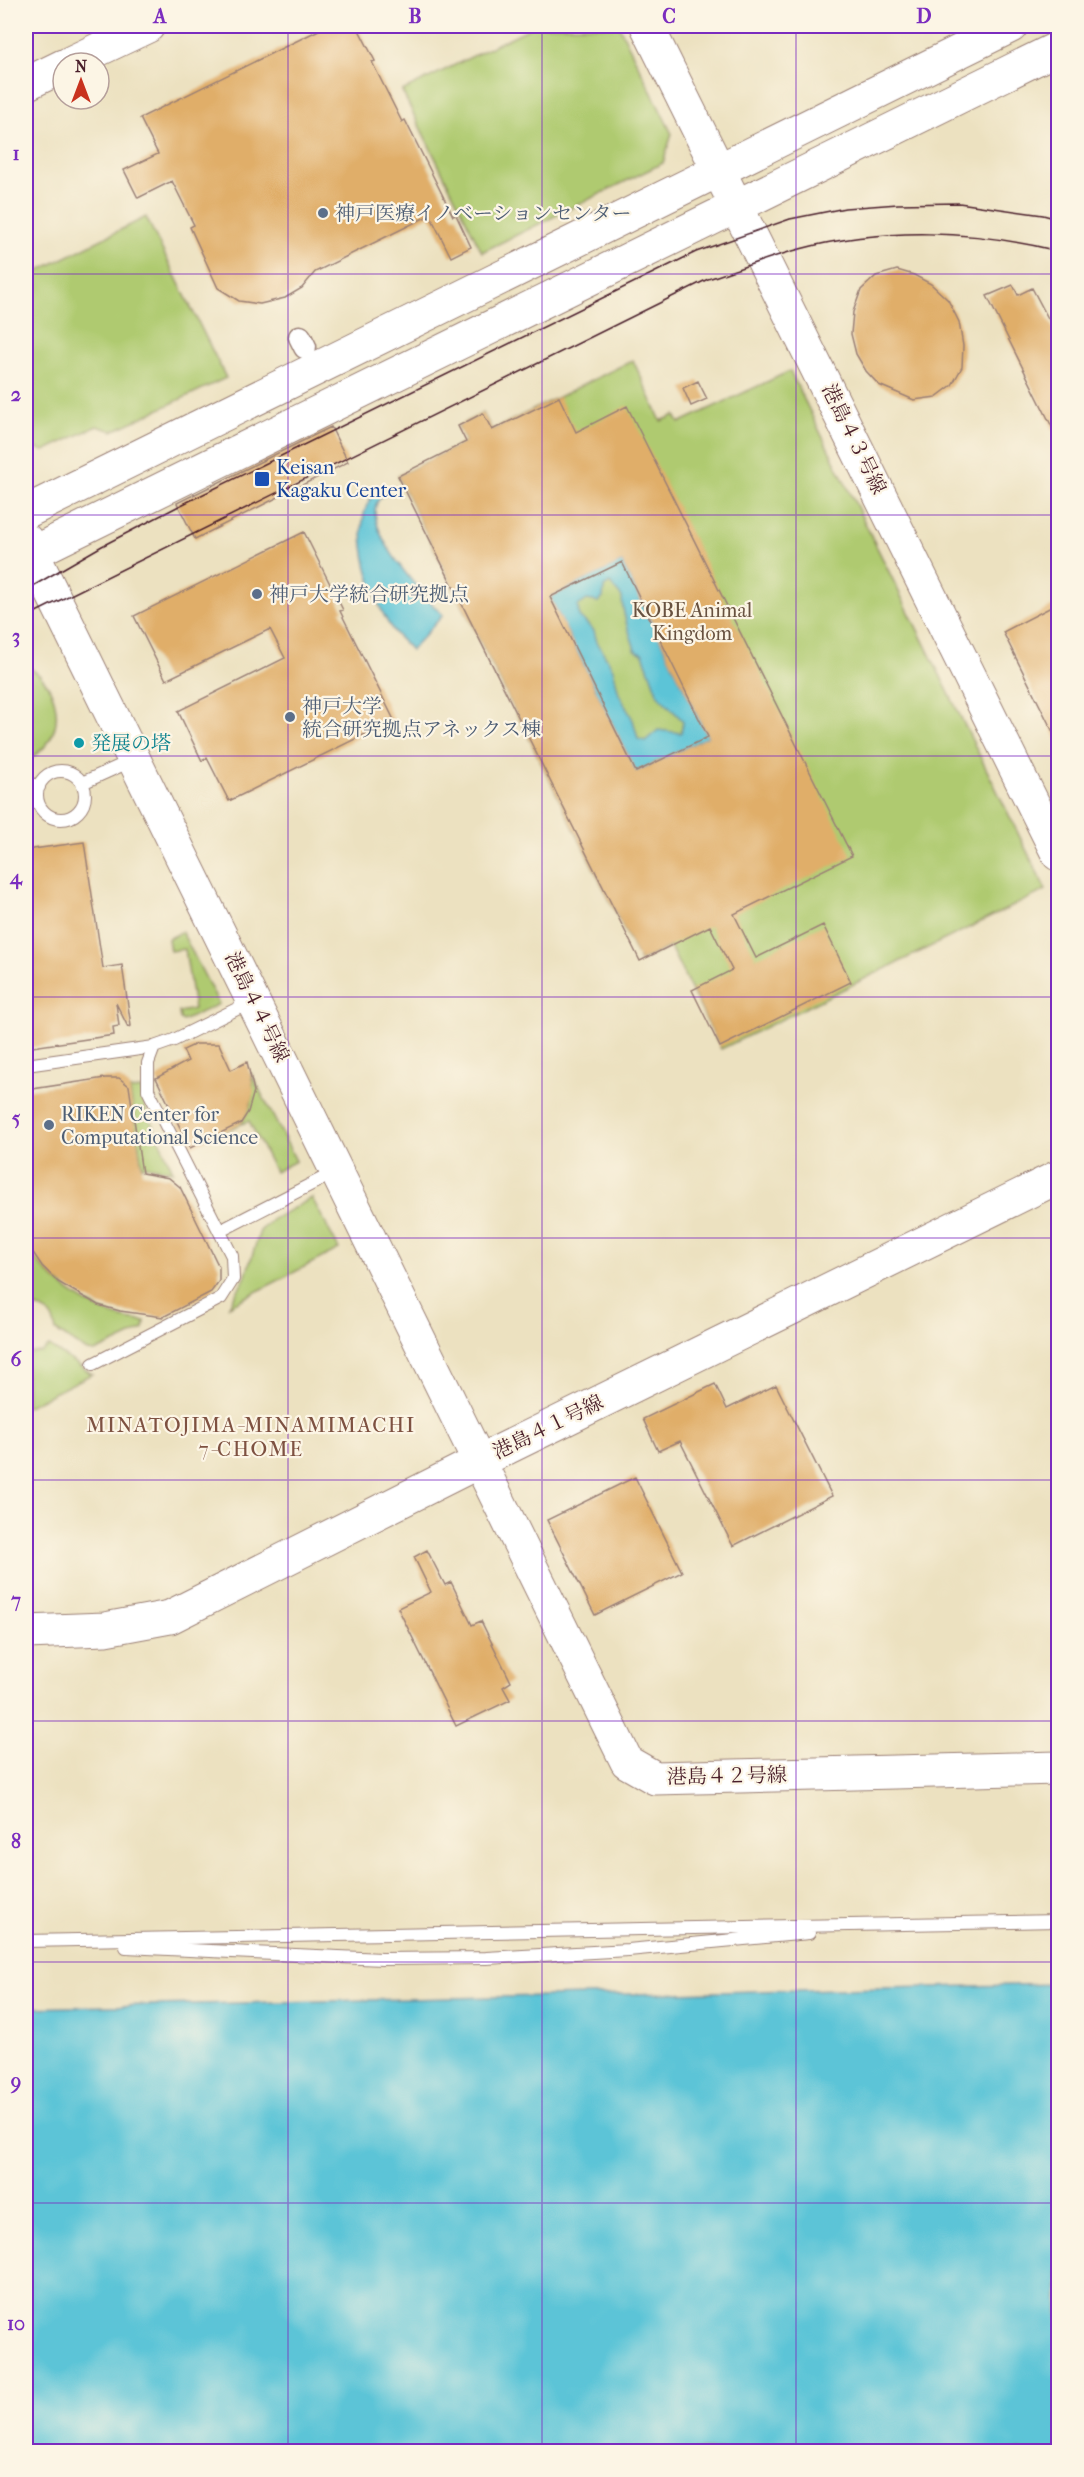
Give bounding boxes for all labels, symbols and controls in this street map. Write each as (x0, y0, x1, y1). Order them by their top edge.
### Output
text: A (152, 5, 168, 28)
text: B (408, 5, 422, 28)
text: C (662, 5, 676, 28)
text: D (916, 5, 932, 28)
north arrow (51, 51, 111, 111)
text: N (75, 57, 88, 76)
text: 1 (12, 142, 20, 165)
place label: 神戸医療イノベーションセンター (335, 202, 631, 225)
marker: 神戸医療イノベーションセンター (316, 206, 330, 220)
street label: 港島４３号線 (817, 380, 891, 498)
text: 2 (11, 383, 21, 406)
place label: Keisan Kagaku Center (276, 456, 407, 502)
marker: Keisan Kagaku Center (253, 470, 271, 488)
place label: 神戸大学統合研究拠点 (269, 583, 469, 606)
marker: 神戸大学統合研究拠点 (250, 587, 264, 601)
park label: KOBE Animal Kingdom (632, 599, 753, 645)
text: 3 (12, 625, 20, 648)
place label: 神戸大学 統合研究拠点アネックス棟 (302, 695, 541, 741)
marker: 神戸大学 統合研究拠点アネックス棟 (283, 710, 297, 724)
place label: 発展の塔 (91, 732, 171, 755)
marker: 発展の塔 (72, 736, 86, 750)
text: 4 (9, 866, 23, 890)
street label: 港島４４号線 (220, 948, 294, 1066)
place label: RIKEN Center for Computational Science (61, 1103, 258, 1149)
text: 5 (12, 1107, 21, 1130)
marker: RIKEN Center for Computational Science (42, 1118, 56, 1132)
text: 6 (11, 1348, 23, 1371)
street label: 港島４１号線 (489, 1390, 607, 1464)
district label: MINATOJIMA-MINAMIMACHI 7-CHOME (86, 1413, 416, 1461)
text: 7 (10, 1589, 21, 1612)
street label: 港島４２号線 (667, 1763, 787, 1789)
text: 8 (11, 1830, 21, 1853)
text: 9 (10, 2071, 21, 2094)
text: 10 (7, 2312, 25, 2335)

